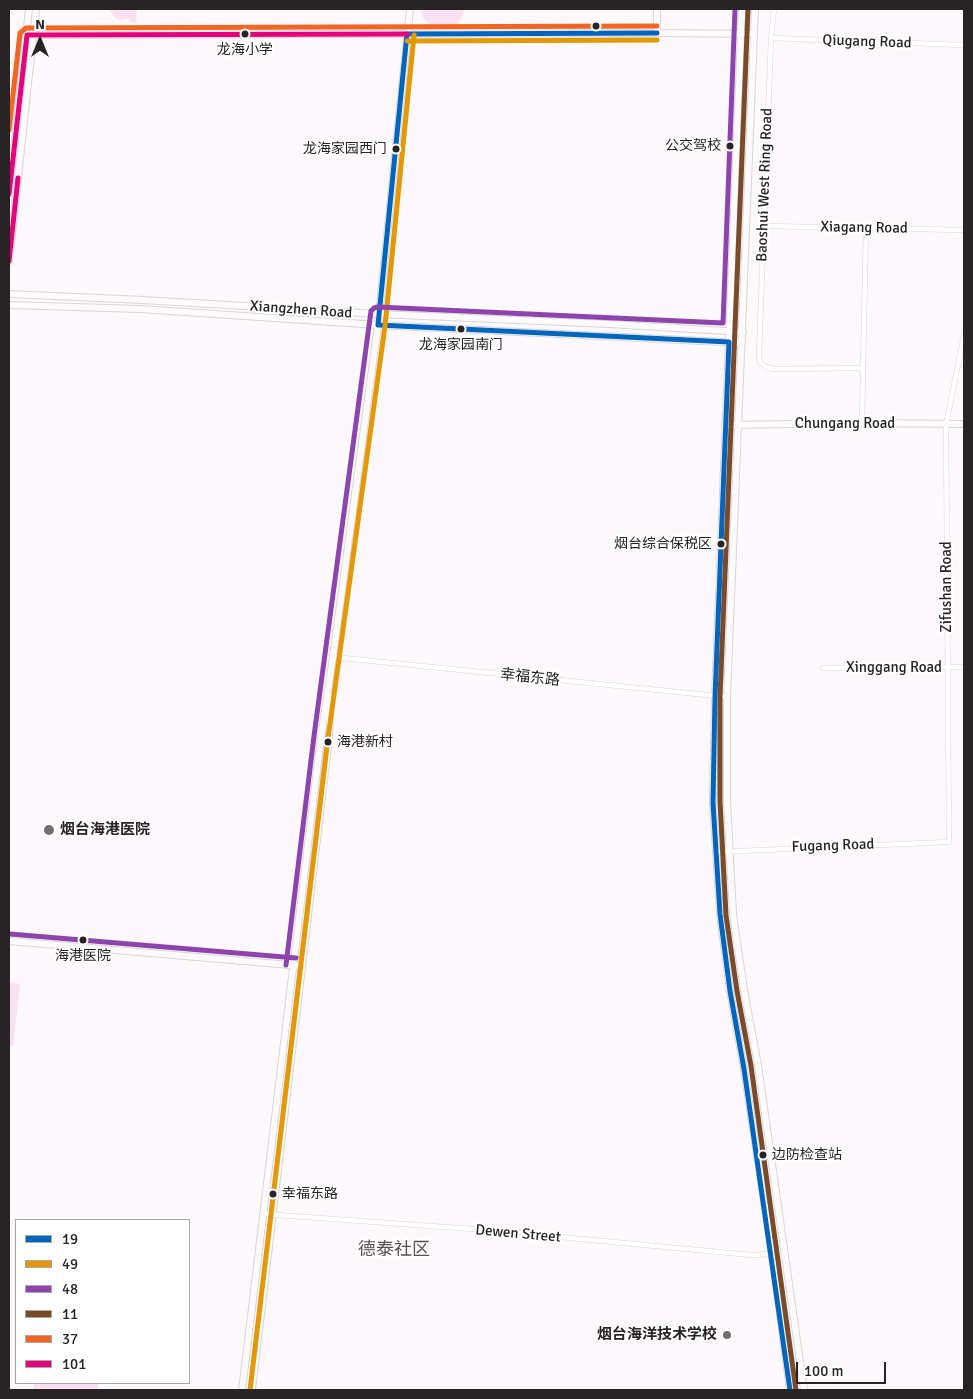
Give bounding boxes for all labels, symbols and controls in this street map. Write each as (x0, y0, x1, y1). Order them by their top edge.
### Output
north arrow (15, 15, 65, 65)
text: N (35, 16, 45, 33)
unlabelled marker (591, 21, 601, 31)
marker: 龙海小学 (240, 29, 250, 39)
street label: Qiugang Road (822, 31, 912, 53)
place label: 龙海小学 (217, 42, 273, 58)
street label: Baoshui West Ring Road (753, 108, 777, 262)
place label: 公交驾校 (665, 138, 721, 154)
place label: 龙海家园西门 (303, 141, 387, 157)
marker: 公交驾校 (725, 141, 735, 151)
marker: 龙海家园西门 (391, 144, 401, 154)
street label: Xiagang Road (820, 218, 908, 238)
street label: Xiangzhen Road (249, 297, 353, 323)
marker: 龙海家园南门 (456, 324, 466, 334)
place label: 龙海家园南门 (419, 337, 503, 353)
street label: Chungang Road (795, 415, 895, 433)
place label: 烟台综合保税区 (614, 536, 712, 552)
marker: 烟台综合保税区 (716, 539, 726, 549)
street label: Zifushan Road (938, 541, 956, 633)
street label: Xinggang Road (846, 659, 942, 677)
street label: 幸福东路 (499, 666, 561, 690)
place label: 海港新村 (337, 734, 393, 750)
marker: 海港新村 (323, 737, 333, 747)
place label: 烟台海港医院 (60, 821, 150, 839)
marker: 烟台海港医院 (42, 823, 56, 837)
street label: Fugang Road (791, 836, 875, 856)
marker: 海港医院 (78, 935, 88, 945)
place label: 海港医院 (55, 948, 111, 964)
place label: 边防检查站 (772, 1147, 842, 1163)
marker: 边防检查站 (758, 1150, 768, 1160)
place label: 幸福东路 (282, 1186, 338, 1202)
marker: 幸福东路 (268, 1189, 278, 1199)
legend (15, 1219, 190, 1384)
street label: Dewen Street (475, 1221, 561, 1247)
text: 19 (62, 1230, 78, 1248)
district label: 德泰社区 (358, 1239, 430, 1261)
text: 49 (62, 1255, 78, 1273)
text: 48 (62, 1280, 78, 1298)
text: 11 (62, 1305, 78, 1323)
place label: 烟台海洋技术学校 (597, 1326, 717, 1344)
marker: 烟台海洋技术学校 (721, 1329, 733, 1341)
text: 37 (62, 1330, 78, 1348)
scale bar (798, 1352, 888, 1384)
text: 101 (62, 1355, 86, 1373)
text: 100 m (804, 1362, 844, 1380)

